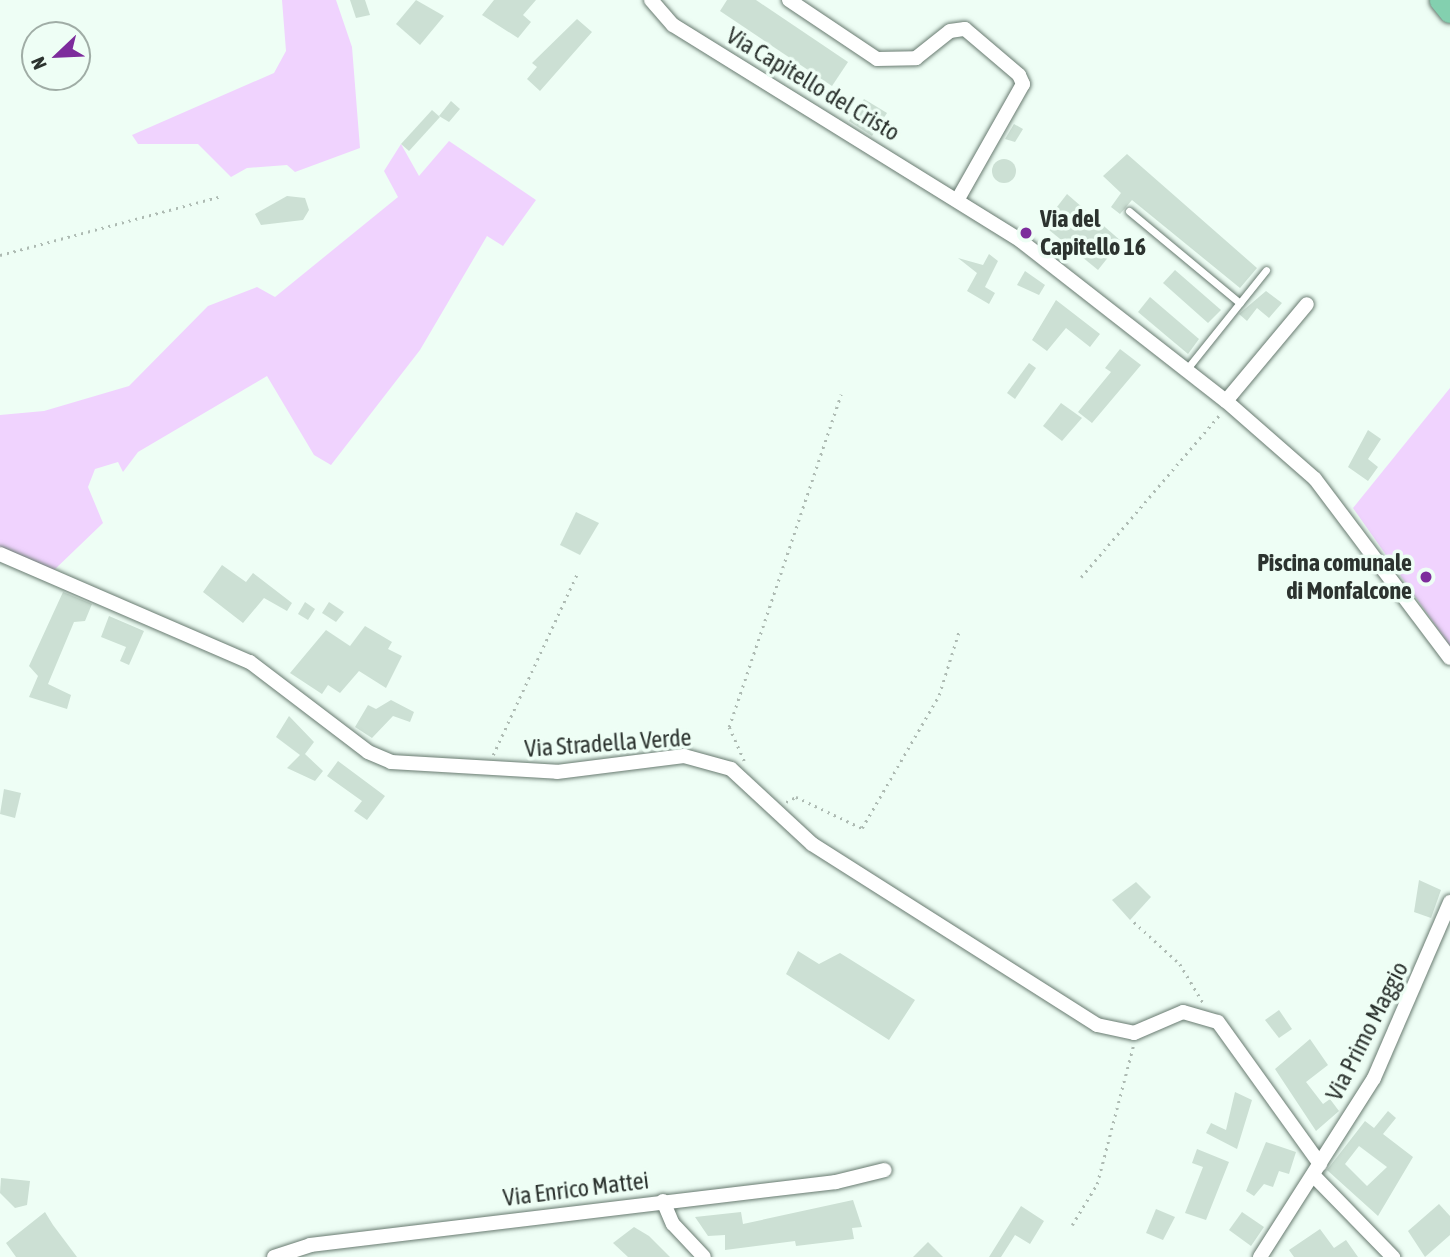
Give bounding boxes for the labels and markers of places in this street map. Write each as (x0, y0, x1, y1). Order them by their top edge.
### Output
place label: Via del Capitello 16 (1040, 205, 1146, 261)
marker: Via del Capitello 16 (1018, 225, 1034, 241)
place label: Piscina comunale di Monfalcone (1257, 549, 1412, 605)
marker: Piscina comunale di Monfalcone (1418, 569, 1434, 585)

